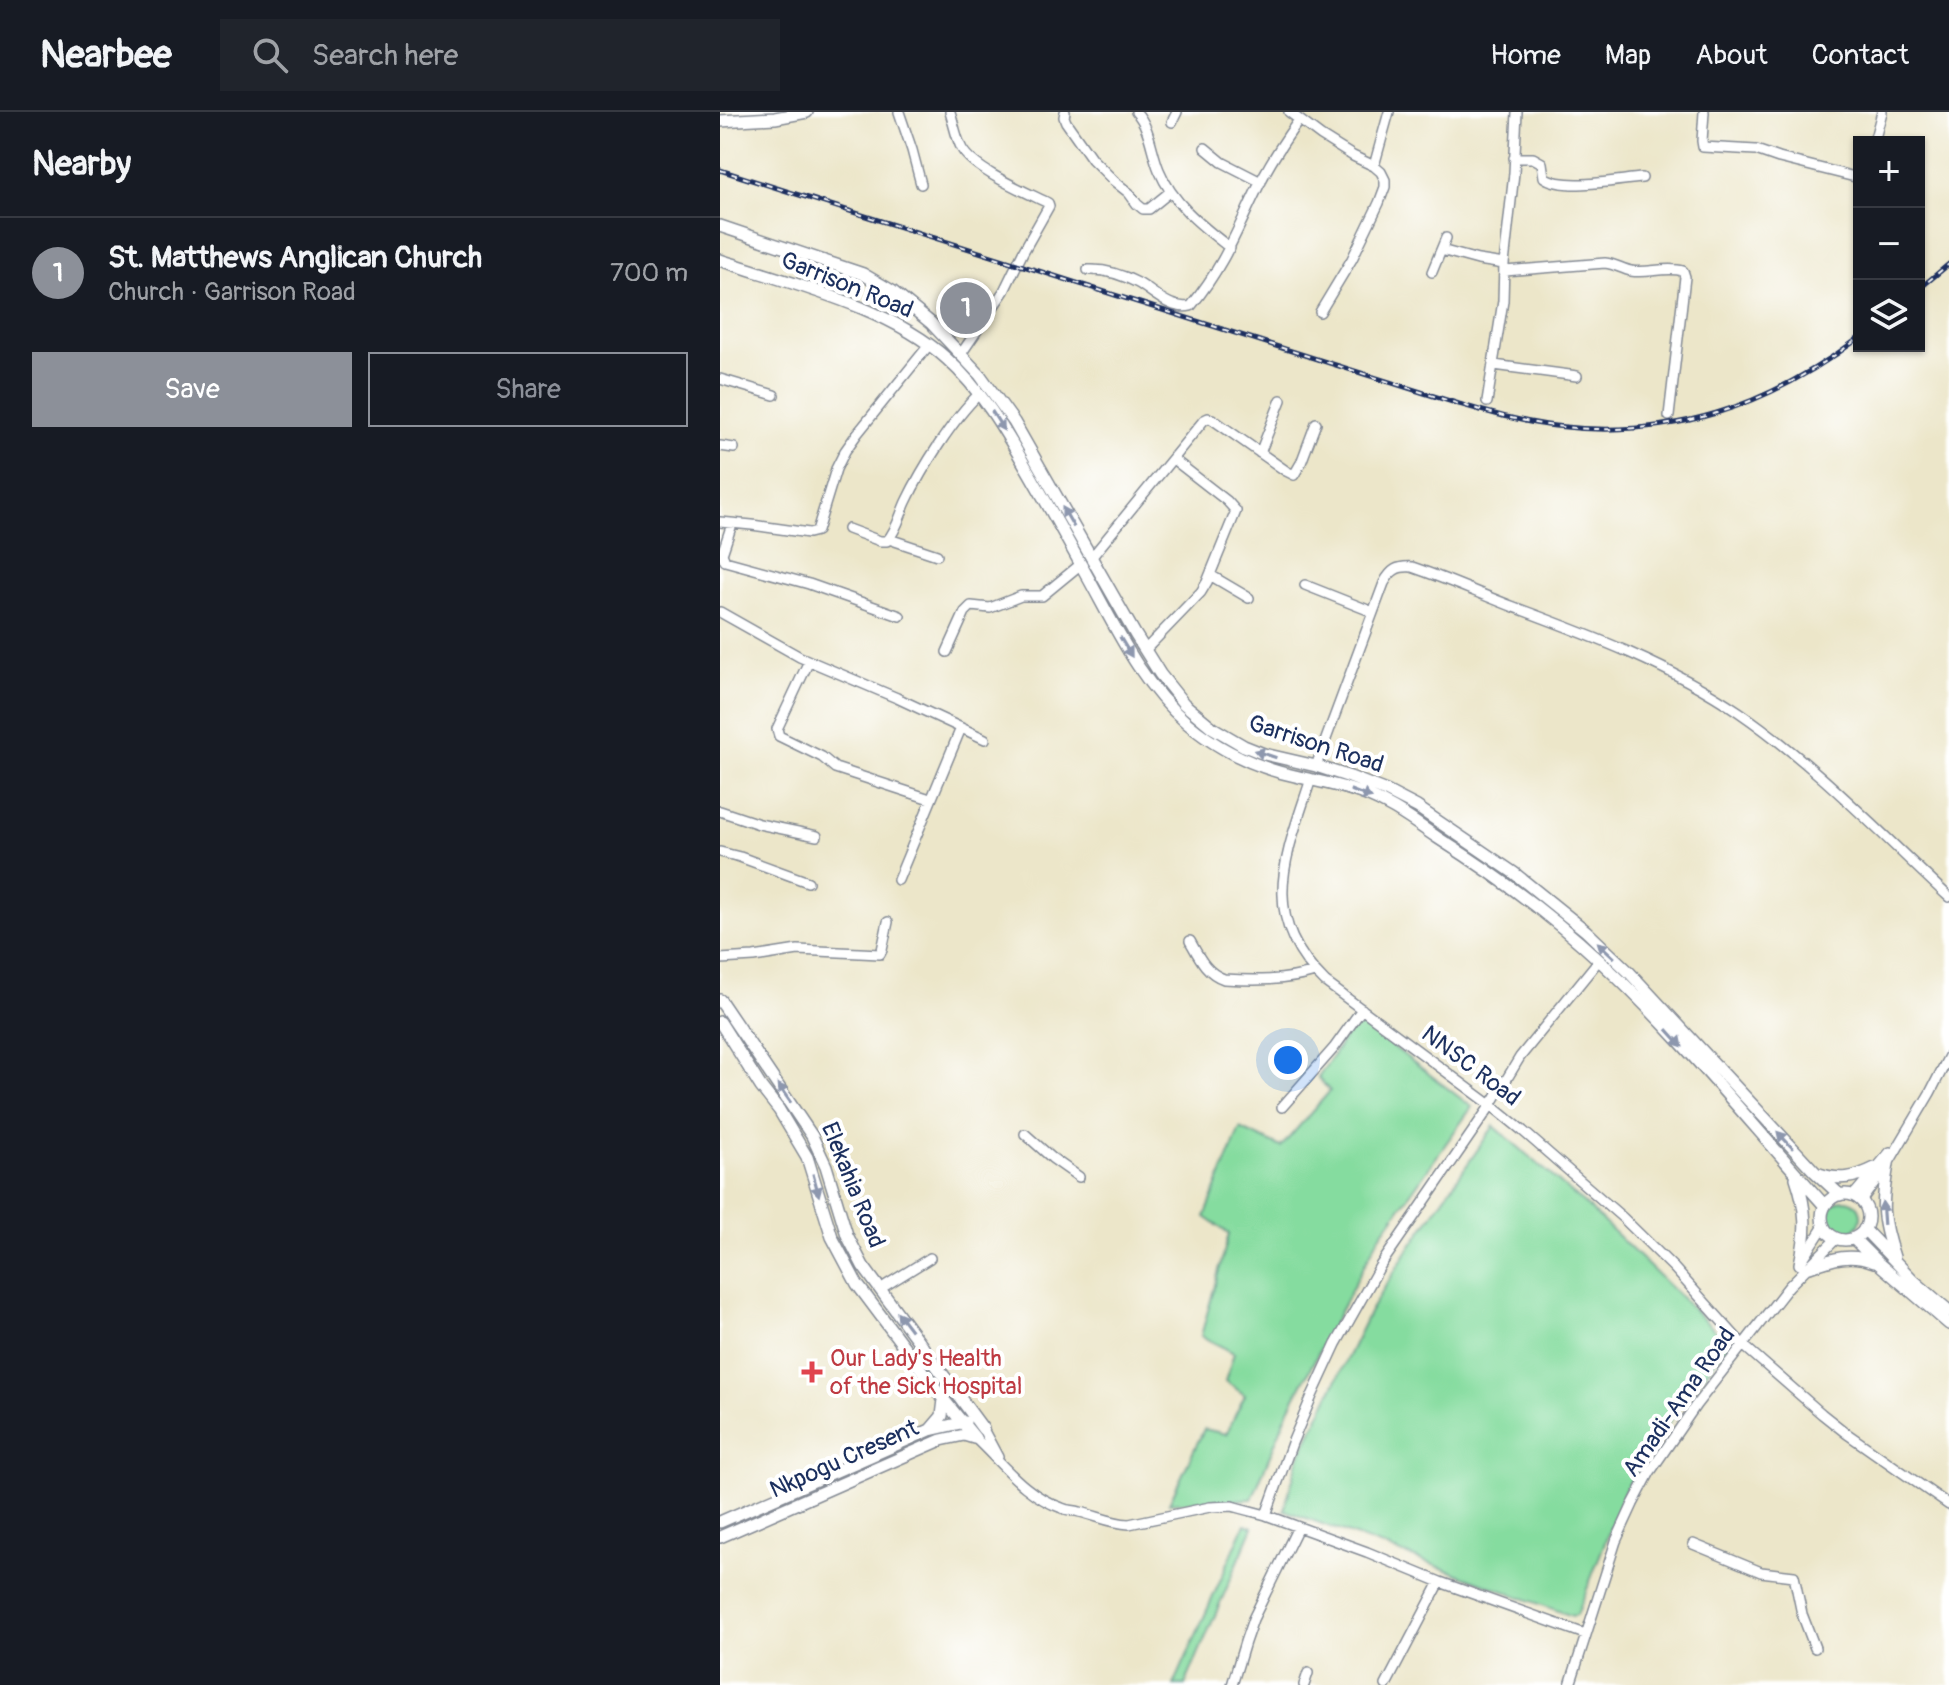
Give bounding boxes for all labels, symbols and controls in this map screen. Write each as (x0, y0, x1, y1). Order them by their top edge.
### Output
search box (220, 19, 780, 91)
text: Nearbee (40, 31, 172, 79)
icon: search (248, 33, 292, 77)
text: Search here (312, 37, 458, 74)
text: Home (1490, 38, 1561, 73)
text: Map (1605, 38, 1651, 73)
text: About (1695, 38, 1768, 73)
text: Contact (1812, 38, 1909, 73)
map controls (1853, 136, 1925, 352)
button: + (1853, 136, 1925, 208)
text: Nearby (32, 143, 131, 186)
button: − (1853, 208, 1925, 280)
text: St. Matthews Anglican Church (108, 239, 482, 276)
street label: Garrison Road (776, 245, 918, 325)
text: 1 (53, 257, 63, 289)
text: 700 m (610, 257, 688, 289)
text: Church · Garrison Road (108, 276, 356, 308)
pin: 1 (940, 278, 992, 338)
button: layers (1853, 280, 1925, 352)
button: Save (32, 352, 352, 427)
button: Share (368, 352, 688, 427)
one-way arrow (991, 410, 1005, 432)
one-way arrow (1061, 506, 1075, 528)
one-way arrow (1119, 636, 1133, 658)
street label: Garrison Road (1245, 709, 1387, 779)
one-way arrow (1252, 747, 1276, 759)
one-way arrow (1349, 788, 1373, 801)
one-way arrow (1597, 942, 1616, 960)
street label: NNSC Road (1416, 1019, 1526, 1113)
one-way arrow (1665, 1028, 1683, 1047)
your location (1268, 1040, 1308, 1080)
one-way arrow (777, 1083, 792, 1104)
street label: Elekahia Road (815, 1118, 891, 1252)
one-way arrow (1776, 1130, 1794, 1149)
one-way arrow (810, 1172, 822, 1197)
one-way arrow (1876, 1201, 1889, 1226)
one-way arrow (896, 1311, 912, 1331)
street label: Amadi-Ama Road (1617, 1321, 1741, 1483)
place label: Our Lady's Health of the Sick Hospital (830, 1344, 1022, 1401)
marker: Our Lady's Health of the Sick Hospital (801, 1361, 823, 1383)
street label: Nkpogu Cresent (765, 1413, 923, 1505)

